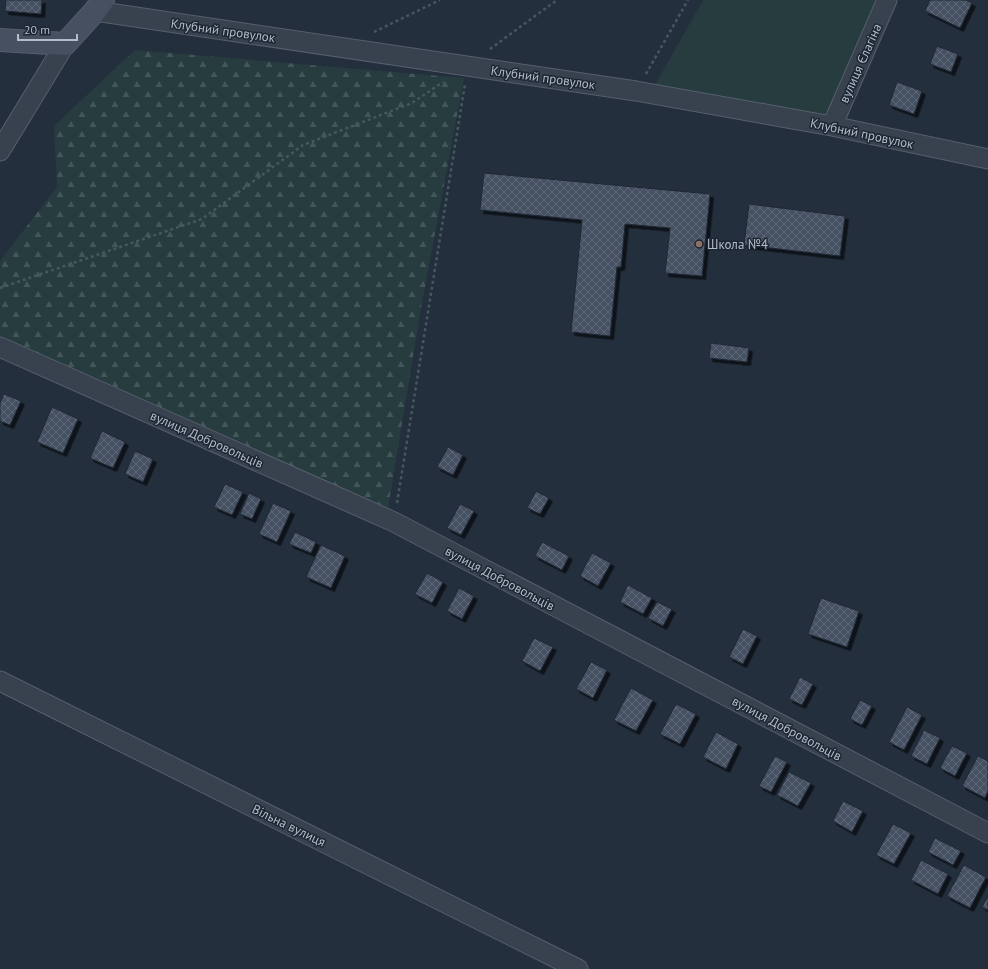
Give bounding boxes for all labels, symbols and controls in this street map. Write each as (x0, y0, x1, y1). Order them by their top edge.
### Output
street label: Клубний провулок (170, 15, 277, 46)
scale bar (18, 16, 77, 42)
street label: вулиця Єлагіна (835, 21, 886, 106)
text: 20 m (24, 22, 50, 37)
street label: Клубний провулок (490, 62, 597, 93)
street label: Клубний провулок (809, 114, 916, 153)
place label: Школа №4 (707, 236, 768, 253)
marker: Школа №4 (694, 239, 704, 249)
street label: вулиця Добровольців (148, 407, 266, 472)
street label: вулиця Добровольців (442, 542, 558, 615)
street label: вулиця Добровольців (729, 692, 845, 765)
street label: Вільна вулиця (249, 800, 328, 851)

